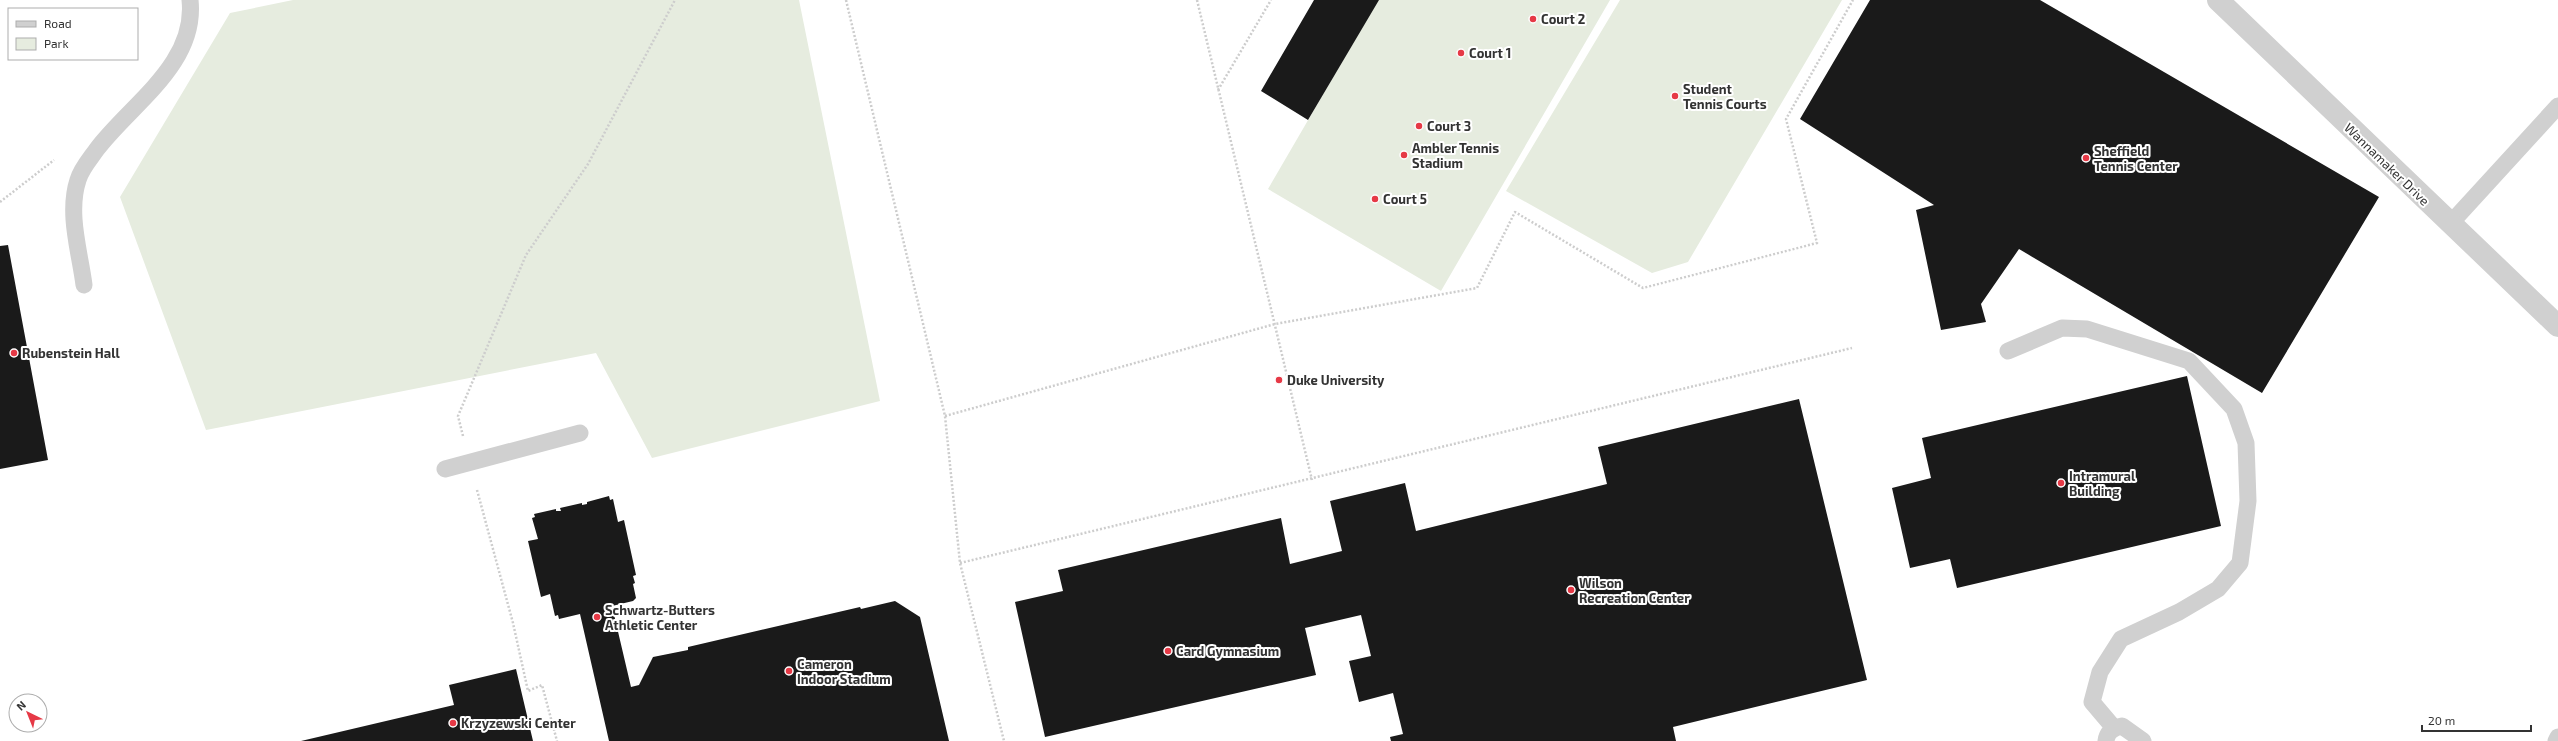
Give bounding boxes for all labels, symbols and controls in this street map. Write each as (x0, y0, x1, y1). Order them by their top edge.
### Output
legend (8, 8, 138, 60)
place label: Court 2 (1541, 11, 1585, 27)
marker: Court 2 (1528, 14, 1538, 24)
text: Road (44, 16, 72, 30)
text: Park (44, 36, 69, 50)
place label: Court 1 (1469, 45, 1511, 61)
marker: Court 1 (1456, 48, 1466, 58)
place label: Student Tennis Courts (1683, 81, 1767, 112)
marker: Student Tennis Courts (1670, 91, 1680, 101)
place label: Court 3 (1427, 118, 1471, 134)
street label: Wannamaker Drive (2341, 119, 2433, 209)
marker: Court 3 (1414, 121, 1424, 131)
place label: Ambler Tennis Stadium (1412, 140, 1499, 171)
place label: Sheffield Tennis Center (2094, 143, 2178, 174)
marker: Ambler Tennis Stadium (1399, 150, 1409, 160)
marker: Sheffield Tennis Center (2081, 153, 2091, 163)
place label: Court 5 (1383, 191, 1427, 207)
marker: Court 5 (1370, 194, 1380, 204)
place label: Rubenstein Hall (22, 345, 120, 361)
marker: Rubenstein Hall (9, 348, 19, 358)
place label: Duke University (1287, 372, 1385, 388)
marker: Duke University (1274, 375, 1284, 385)
place label: Intramural Building (2069, 468, 2136, 499)
marker: Intramural Building (2056, 478, 2066, 488)
place label: Wilson Recreation Center (1579, 575, 1690, 606)
marker: Wilson Recreation Center (1566, 585, 1576, 595)
place label: Schwartz-Butters Athletic Center (605, 602, 715, 633)
marker: Schwartz-Butters Athletic Center (592, 612, 602, 622)
place label: Card Gymnasium (1176, 643, 1279, 659)
marker: Card Gymnasium (1163, 646, 1173, 656)
place label: Cameron Indoor Stadium (797, 656, 891, 687)
marker: Cameron Indoor Stadium (784, 666, 794, 676)
north arrow (8, 693, 48, 733)
text: N (13, 698, 28, 713)
scale bar (2422, 707, 2531, 733)
text: 20 m (2428, 713, 2455, 727)
place label: Krzyzewski Center (461, 715, 576, 731)
marker: Krzyzewski Center (448, 718, 458, 728)

